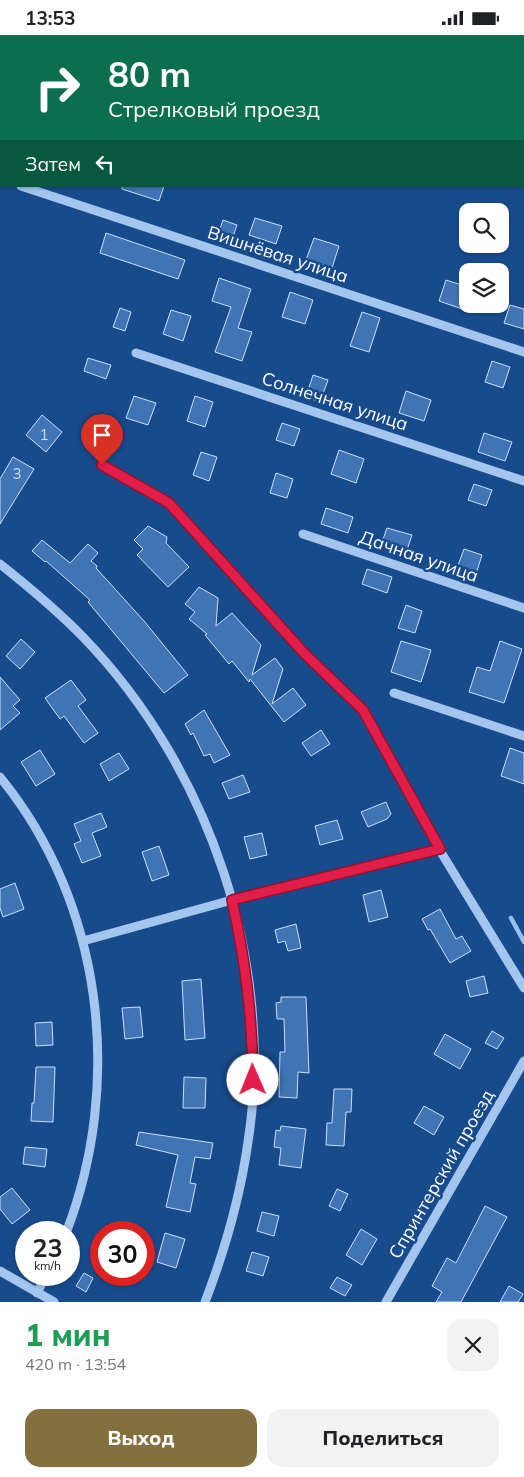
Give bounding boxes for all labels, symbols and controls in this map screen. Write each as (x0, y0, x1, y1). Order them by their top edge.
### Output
text: 13:53 (25, 6, 75, 30)
text: 80 m (108, 52, 191, 96)
icon: right (25, 55, 90, 120)
text: Стрелковый проезд (108, 95, 320, 123)
icon: left (91, 150, 119, 178)
text: Затем (25, 152, 81, 176)
map controls (459, 203, 509, 313)
button: search (459, 203, 509, 253)
street label: Вишнёвая улица (205, 220, 351, 288)
button: layers (459, 263, 509, 313)
street label: Солнечная улица (259, 366, 411, 436)
pin (81, 414, 123, 465)
icon: arrive (88, 421, 116, 449)
house number: 1 (39, 425, 49, 444)
house number: 3 (12, 464, 22, 483)
street label: Дачная улица (356, 525, 482, 587)
position arrow (226, 1053, 278, 1105)
street label: Спринтерский проезд (383, 1085, 499, 1263)
speed limit sign: 30 (90, 1221, 155, 1286)
text: 23 (32, 1232, 63, 1263)
text: km/h (34, 1258, 61, 1273)
text: 1 мин (25, 1316, 111, 1354)
button: close (447, 1319, 499, 1371)
text: 420 m · 13:54 (25, 1354, 126, 1374)
button: Выход (25, 1409, 257, 1467)
button: Поделиться (267, 1409, 499, 1467)

